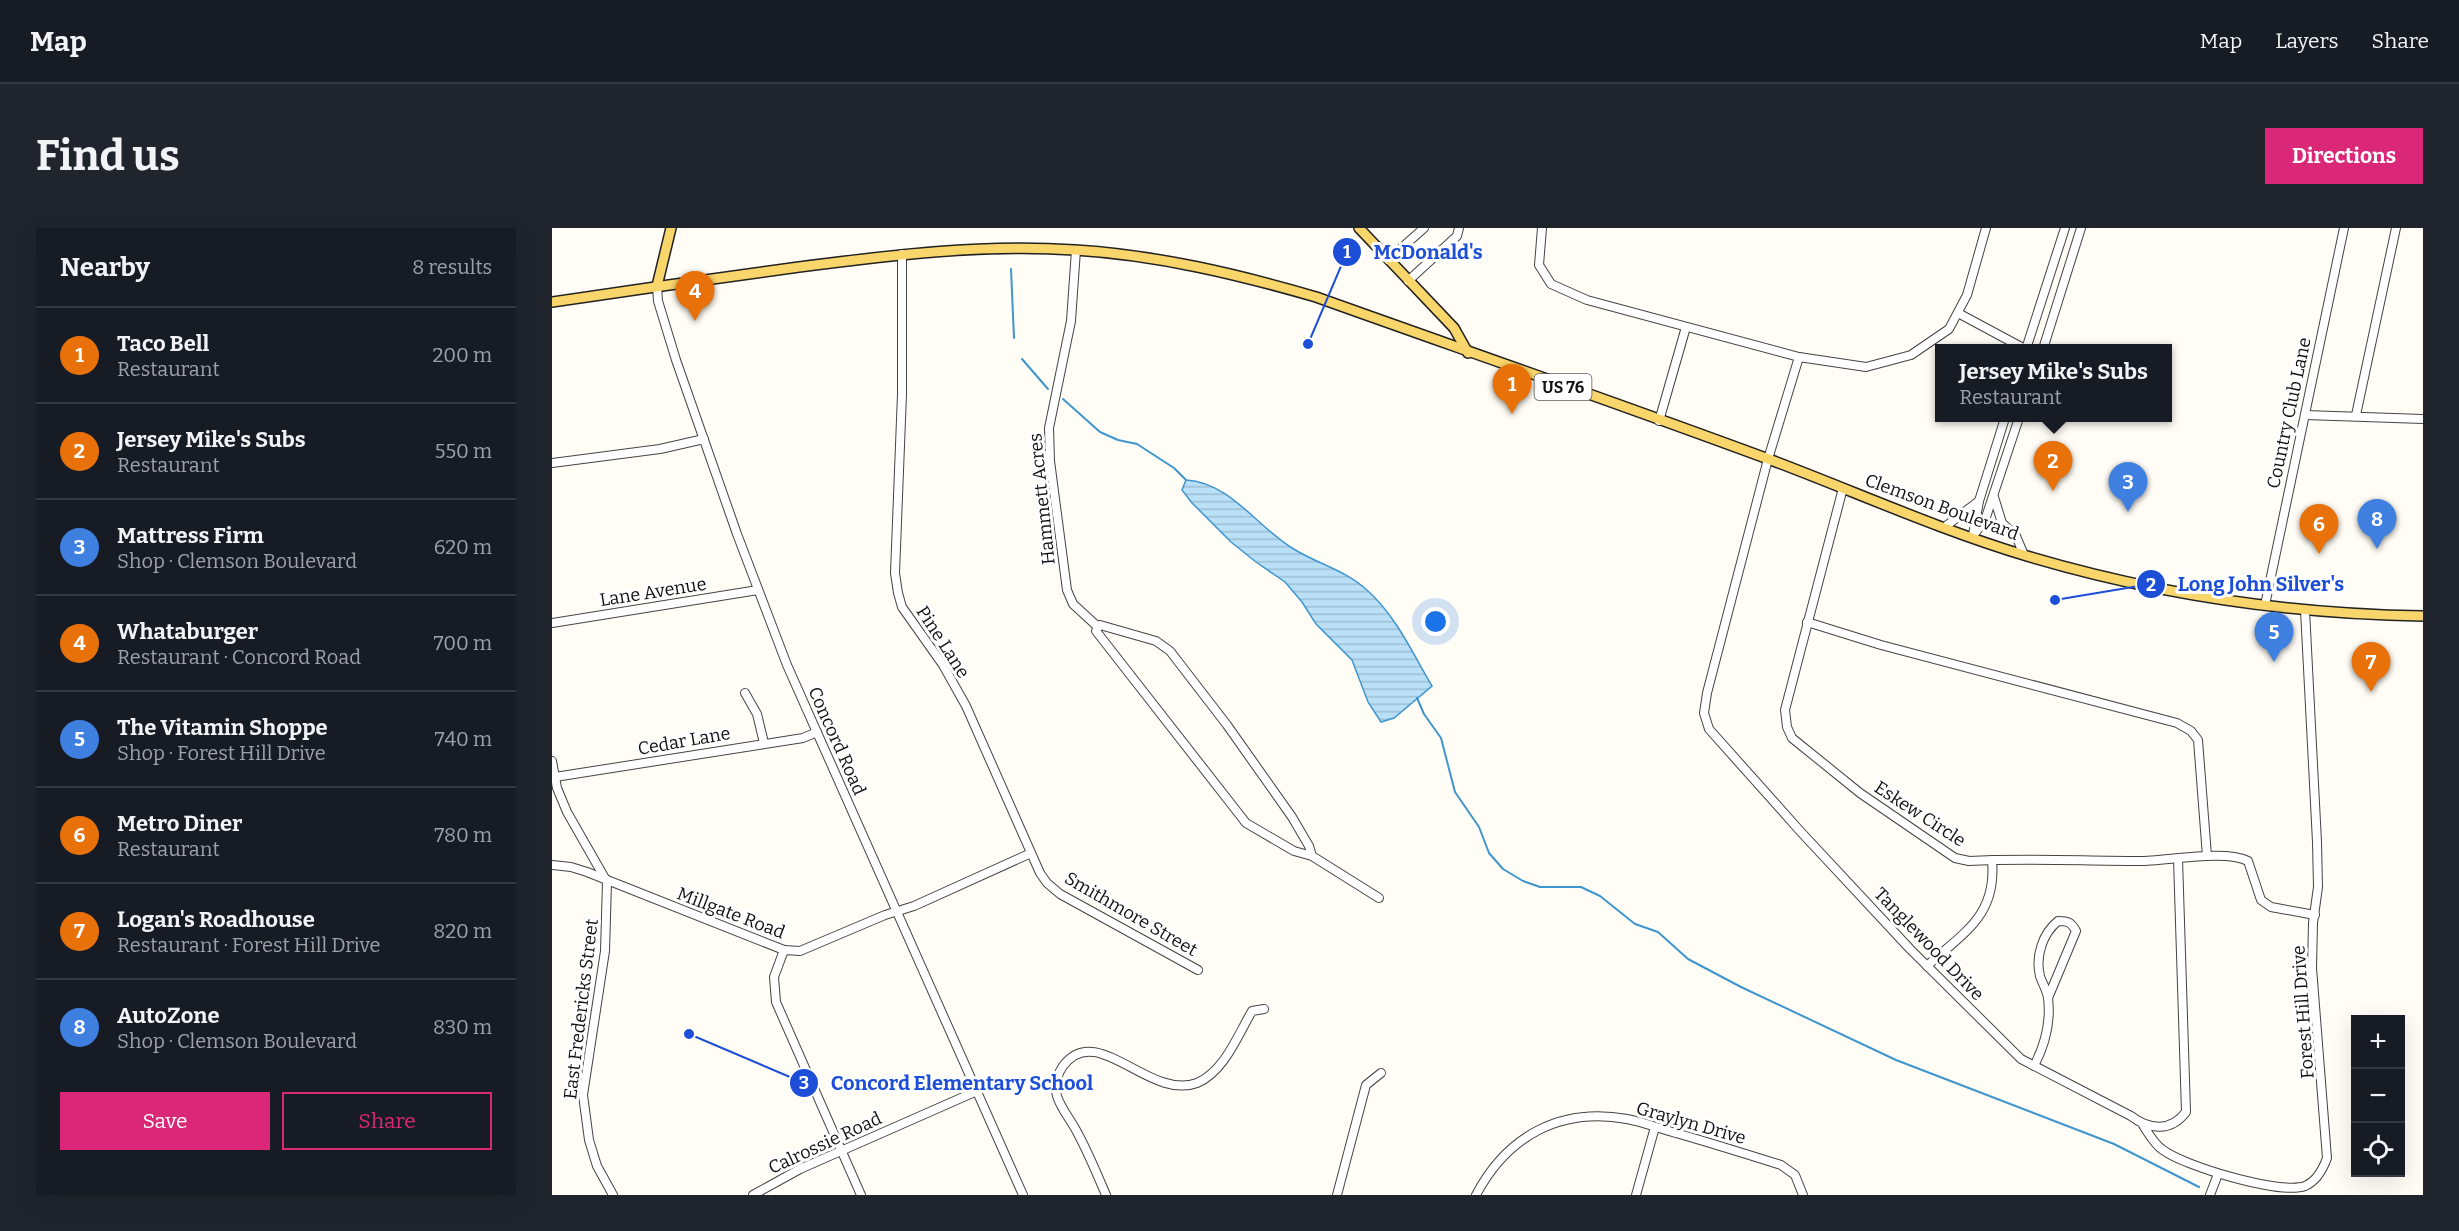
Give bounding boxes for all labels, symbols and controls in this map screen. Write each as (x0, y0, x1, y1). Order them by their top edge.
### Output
text: Map (30, 25, 87, 58)
text: Map (2200, 28, 2242, 54)
text: Layers (2275, 28, 2339, 54)
text: Share (2372, 28, 2429, 54)
button: Directions (2265, 128, 2423, 184)
text: Find us (36, 131, 180, 181)
callout: McDonald's (1332, 233, 1495, 271)
text: McDonald's (1373, 240, 1483, 264)
text: 1 (1343, 241, 1351, 263)
text: Nearby (60, 252, 150, 283)
text: 8 results (412, 255, 492, 279)
pin: 4 (676, 272, 714, 321)
text: Taco Bell (117, 330, 209, 357)
street label: Country Club Lane (2262, 335, 2316, 491)
text: 1 (75, 343, 84, 367)
text: 200 m (432, 343, 492, 367)
popup (1935, 344, 2172, 422)
text: Restaurant (117, 357, 220, 381)
text: Jersey Mike's Subs (1959, 358, 2148, 385)
pin: 1 (1492, 364, 1532, 414)
road number: US 76 (1534, 374, 1592, 400)
text: Restaurant (1959, 385, 2062, 409)
text: Jersey Mike's Subs (117, 426, 306, 453)
street label: Hammett Acres (1024, 432, 1060, 566)
text: 2 (74, 439, 85, 463)
text: 550 m (435, 439, 492, 463)
pin: 2 (2034, 442, 2072, 491)
text: Restaurant (117, 453, 220, 477)
pin: 3 (2108, 462, 2148, 512)
street label: Clemson Boulevard (1862, 469, 2022, 545)
pin: 8 (2358, 500, 2396, 549)
pin: 6 (2300, 504, 2338, 554)
text: Mattress Firm (117, 522, 264, 549)
text: 3 (74, 535, 85, 559)
text: 620 m (434, 535, 492, 559)
text: Shop · Clemson Boulevard (117, 549, 357, 573)
callout: Long John Silver's (2136, 565, 2356, 603)
text: Long John Silver's (2178, 572, 2344, 596)
street label: Lane Avenue (598, 573, 708, 611)
text: 2 (2146, 574, 2156, 596)
street label: Pine Lane (912, 602, 974, 682)
your location (1421, 607, 1450, 636)
pin: 5 (2254, 612, 2294, 662)
text: Whataburger (117, 618, 258, 645)
text: 4 (73, 631, 86, 655)
text: 700 m (434, 631, 492, 655)
pin: 7 (2352, 642, 2390, 692)
text: Restaurant · Concord Road (117, 645, 361, 669)
street label: Concord Road (803, 683, 871, 799)
text: The Vitamin Shoppe (117, 714, 328, 741)
street label: Cedar Lane (636, 722, 732, 760)
text: 5 (74, 727, 85, 751)
text: 740 m (435, 727, 492, 751)
text: Shop · Forest Hill Drive (117, 741, 326, 765)
street label: Eskew Circle (1870, 776, 1970, 852)
text: Metro Diner (117, 810, 242, 837)
text: 6 (74, 823, 85, 847)
text: 780 m (434, 823, 492, 847)
text: Restaurant (117, 837, 220, 861)
street label: Smithmore Street (1061, 867, 1202, 961)
street label: Millgate Road (674, 882, 788, 944)
street label: Tanglewood Drive (1869, 883, 1989, 1005)
text: Logan's Roadhouse (117, 906, 315, 933)
street label: East Fredericks Street (559, 917, 603, 1101)
text: 7 (74, 919, 85, 943)
text: 820 m (433, 919, 492, 943)
text: Restaurant · Forest Hill Drive (117, 933, 381, 957)
street label: Forest Hill Drive (2287, 945, 2319, 1079)
text: AutoZone (117, 1002, 220, 1029)
text: 8 (73, 1015, 86, 1039)
text: 830 m (433, 1015, 492, 1039)
map controls (2351, 1015, 2405, 1177)
button: + (2351, 1015, 2405, 1069)
text: Shop · Clemson Boulevard (117, 1029, 357, 1053)
callout: Concord Elementary School (789, 1064, 1105, 1102)
button: − (2351, 1069, 2405, 1123)
text: Concord Elementary School (831, 1071, 1093, 1095)
text: 3 (799, 1072, 809, 1094)
button: Save (60, 1092, 270, 1150)
button: Share (282, 1092, 492, 1150)
street label: Graylyn Drive (1634, 1097, 1748, 1149)
street label: Calrossie Road (765, 1107, 885, 1179)
button: locate (2351, 1123, 2405, 1177)

